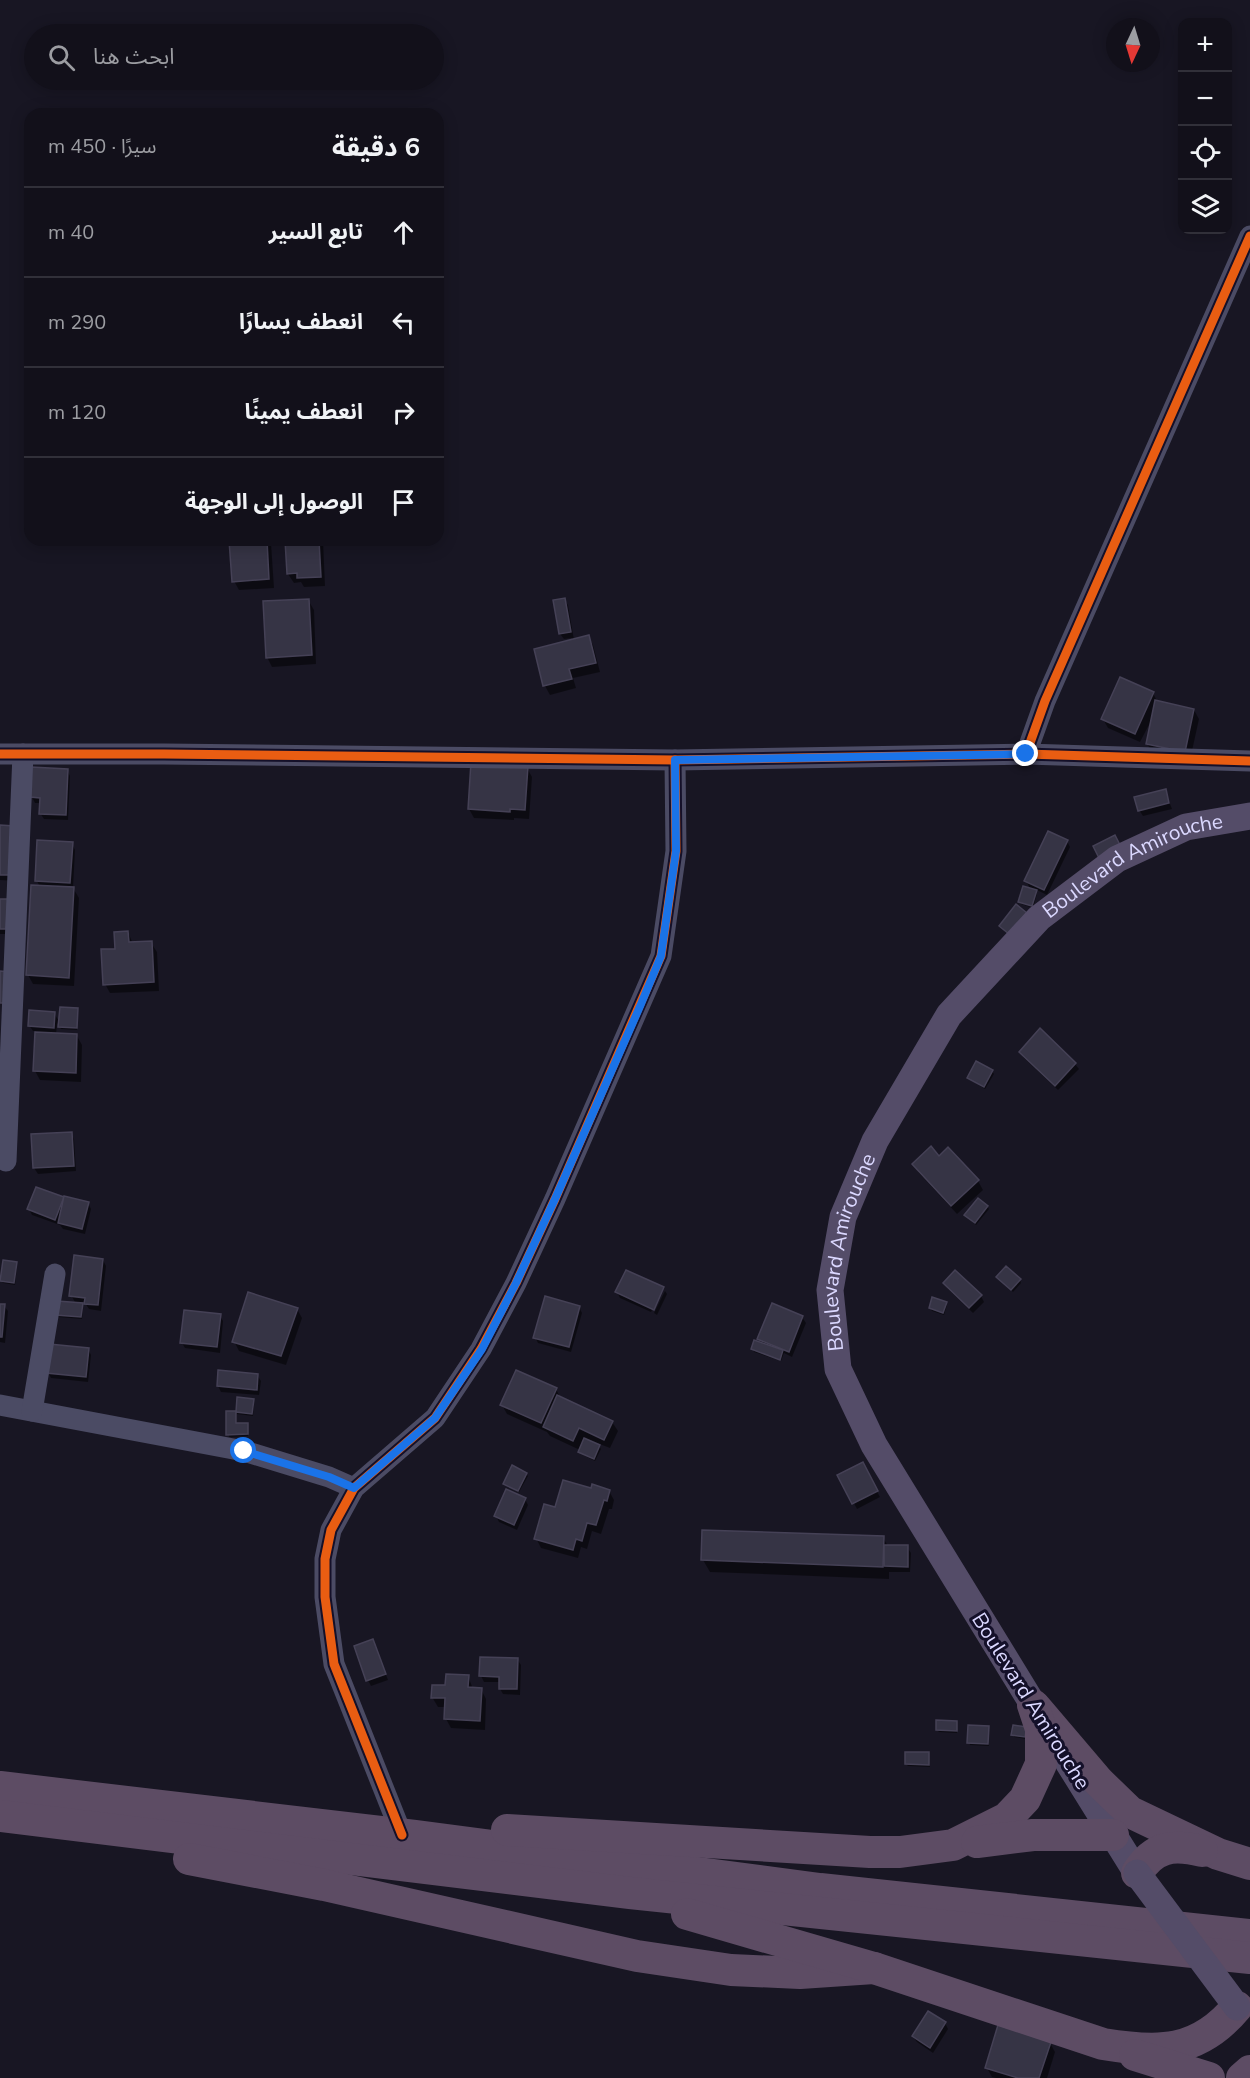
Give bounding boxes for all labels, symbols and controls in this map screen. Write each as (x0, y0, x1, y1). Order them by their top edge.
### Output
north arrow (1106, 18, 1160, 72)
map controls (1178, 18, 1232, 234)
button: + (1178, 18, 1232, 72)
search box (24, 24, 444, 90)
icon: search (45, 41, 78, 74)
text: ابحث هنا (93, 42, 174, 72)
button: − (1178, 72, 1232, 126)
button: locate (1178, 126, 1232, 180)
text: 6 دقيقة (332, 130, 420, 165)
text: سيرًا · 450 m (48, 133, 156, 160)
button: layers (1178, 180, 1232, 234)
icon: ahead (387, 216, 420, 249)
text: تابع السير (269, 217, 363, 247)
text: 40 m (48, 219, 94, 246)
icon: left (387, 306, 420, 339)
text: انعطف يسارًا (239, 307, 363, 337)
text: 290 m (48, 309, 106, 336)
icon: right (387, 396, 420, 429)
text: انعطف يمينًا (245, 397, 363, 427)
text: 120 m (48, 399, 106, 426)
icon: arrive (387, 486, 420, 519)
text: الوصول إلى الوجهة (185, 487, 363, 517)
route end (1012, 740, 1038, 766)
street label: Boulevard Amirouche (1036, 807, 1225, 925)
street label: Boulevard Amirouche (816, 1149, 882, 1353)
route start (230, 1437, 256, 1463)
street label: Boulevard Amirouche (965, 1607, 1097, 1795)

